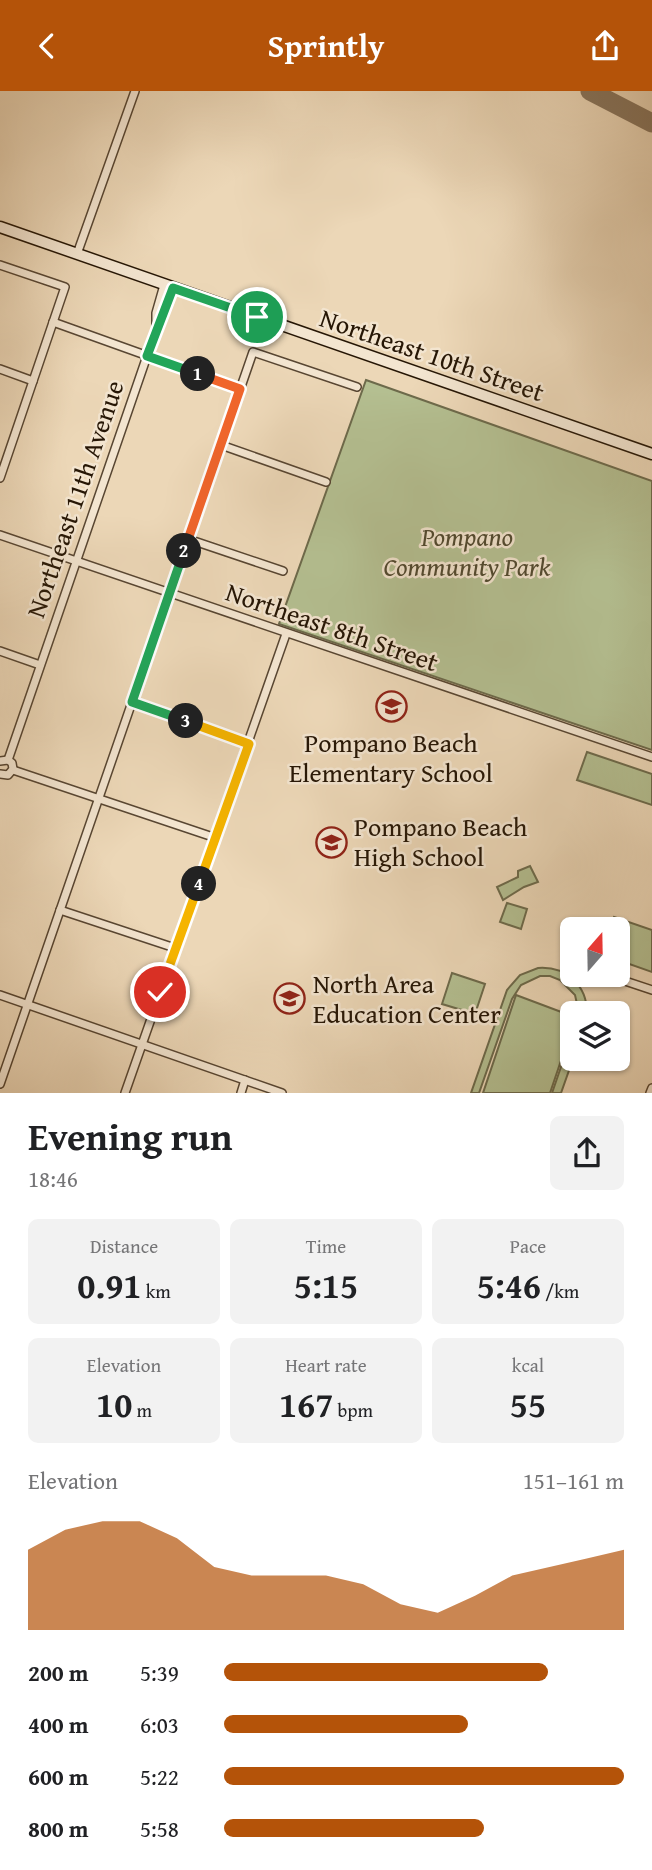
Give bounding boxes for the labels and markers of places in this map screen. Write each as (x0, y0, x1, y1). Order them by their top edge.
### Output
pin (227, 287, 287, 347)
pin: 1 (180, 357, 216, 391)
pin: 2 (166, 533, 202, 568)
school or university icon: Pompano Beach Elementary School (374, 690, 408, 724)
pin: 3 (168, 703, 204, 739)
place label: Pompano Beach Elementary School (289, 723, 493, 792)
place label: Pompano Beach High School (354, 807, 528, 876)
school or university icon: Pompano Beach High School (314, 825, 348, 859)
pin: 4 (182, 867, 216, 901)
pin (130, 962, 190, 1022)
place label: North Area Education Center (313, 964, 501, 1033)
school or university icon: North Area Education Center (273, 982, 307, 1016)

